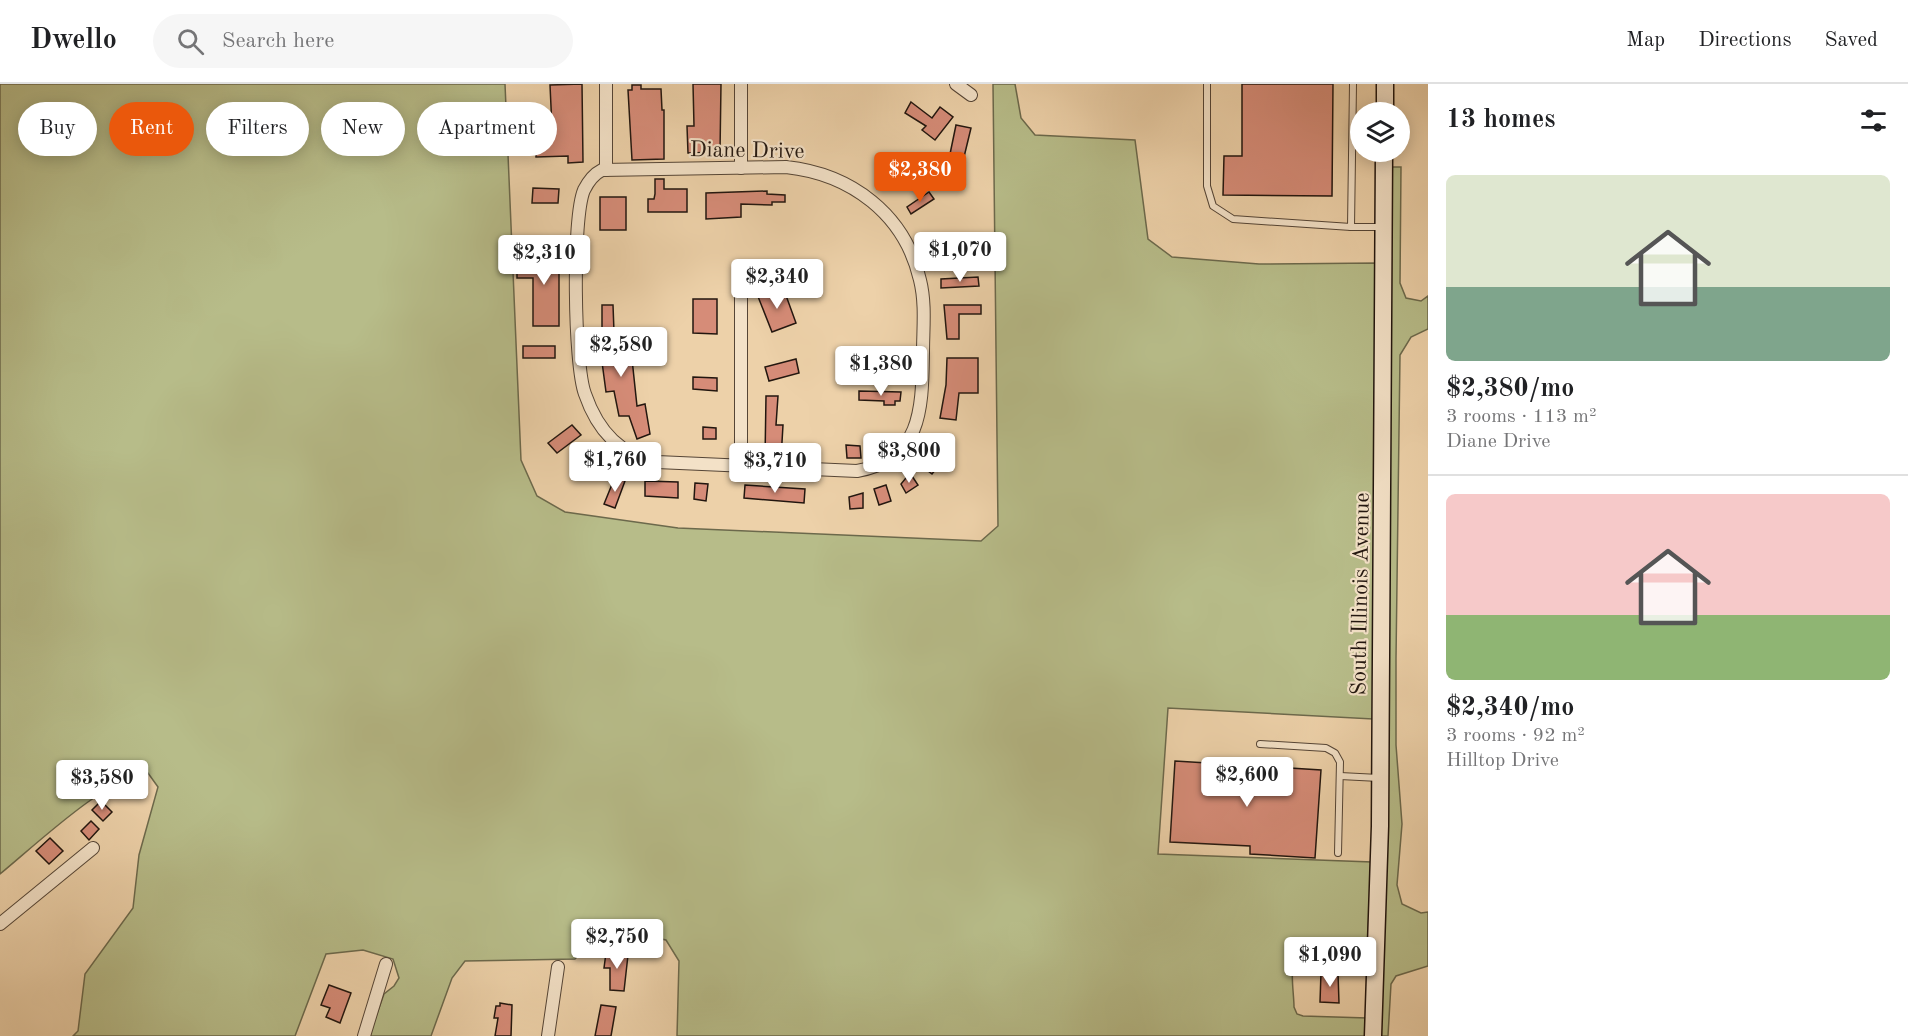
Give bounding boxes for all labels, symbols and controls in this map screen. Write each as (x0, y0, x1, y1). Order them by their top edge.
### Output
search box (153, 14, 573, 68)
icon: search (174, 25, 207, 58)
text: Dwello (30, 27, 117, 55)
text: Search here (222, 30, 334, 52)
text: Map (1626, 30, 1665, 51)
text: Directions (1698, 30, 1792, 51)
text: Saved (1825, 30, 1878, 51)
chip: Buy (18, 102, 97, 156)
chip: Rent (109, 102, 194, 156)
chip: Filters (206, 102, 309, 156)
chip: New (321, 102, 405, 156)
chip: Apartment (417, 102, 557, 156)
map controls (1350, 102, 1410, 162)
button: layers (1350, 102, 1410, 162)
icon: filters (1857, 104, 1890, 137)
text: 13 homes (1446, 107, 1555, 133)
street label: Diane Drive (689, 139, 805, 163)
pin: $2,380 (871, 152, 969, 203)
text: $2,380 (888, 161, 952, 181)
icon: home (1614, 214, 1722, 322)
pin: $1,070 (911, 232, 1009, 283)
pin: $2,310 (495, 235, 593, 286)
text: $1,070 (928, 241, 992, 261)
text: $2,310 (512, 244, 576, 264)
pin: $2,340 (728, 259, 826, 310)
text: $2,340 (745, 268, 809, 288)
pin: $2,580 (572, 327, 670, 378)
text: $2,580 (589, 336, 653, 356)
pin: $1,380 (832, 346, 930, 397)
text: $1,380 (849, 355, 913, 375)
text: $2,380/mo (1446, 376, 1574, 402)
text: 3 rooms · 113 m² (1446, 407, 1596, 427)
text: Diane Drive (1446, 432, 1551, 452)
pin: $3,800 (860, 433, 958, 484)
pin: $1,760 (566, 442, 664, 493)
text: $3,800 (877, 442, 941, 462)
pin: $3,710 (726, 443, 824, 494)
text: $1,760 (583, 451, 647, 471)
text: $3,710 (743, 452, 807, 472)
street label: South Illinois Avenue (1348, 492, 1374, 696)
icon: home (1614, 533, 1722, 641)
text: $2,340/mo (1446, 695, 1574, 721)
text: 3 rooms · 92 m² (1446, 726, 1585, 746)
text: Hilltop Drive (1446, 751, 1559, 771)
pin: $2,600 (1198, 757, 1296, 808)
pin: $3,580 (53, 760, 151, 811)
text: $2,600 (1215, 766, 1279, 786)
text: $3,580 (70, 769, 134, 789)
pin: $2,750 (568, 919, 666, 970)
text: $2,750 (585, 928, 649, 948)
pin: $1,090 (1281, 937, 1379, 988)
text: $1,090 (1298, 946, 1362, 966)

